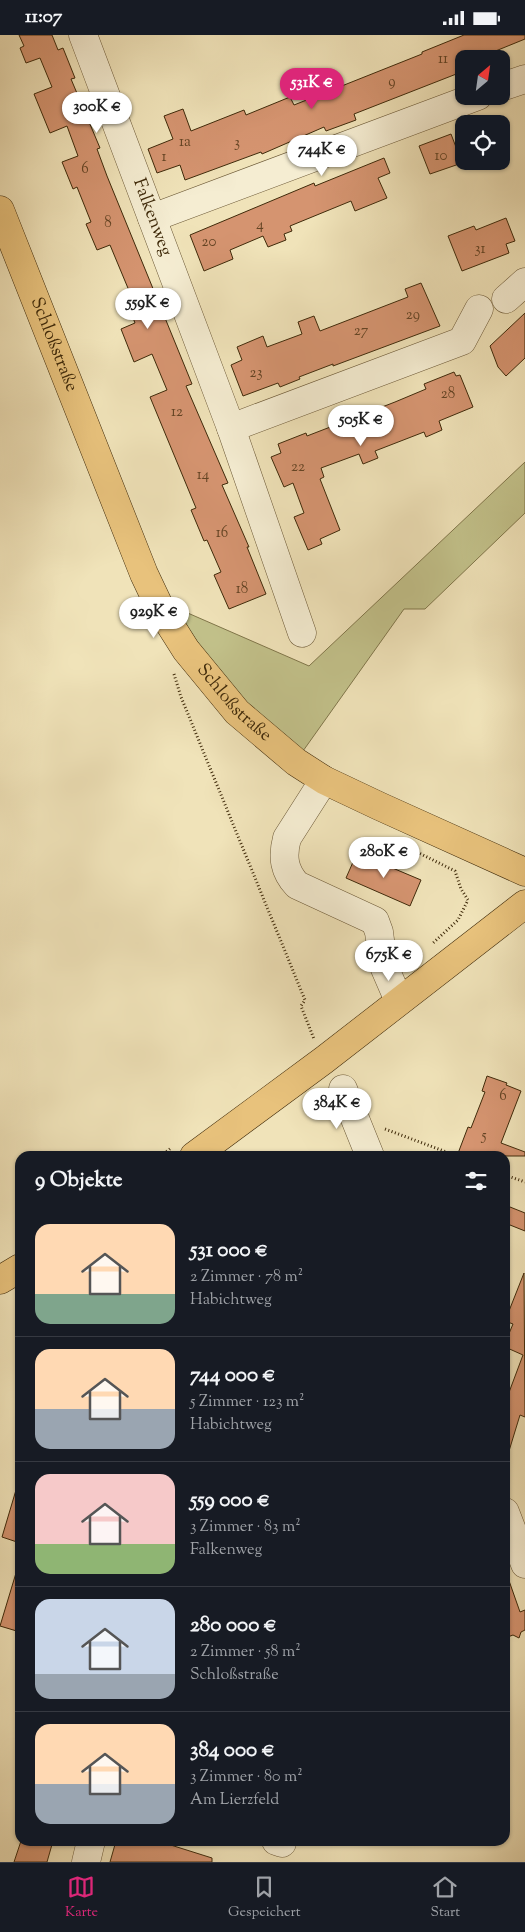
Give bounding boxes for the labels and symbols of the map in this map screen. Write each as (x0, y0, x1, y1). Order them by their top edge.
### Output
house number: 11 (438, 49, 448, 70)
north arrow (455, 50, 510, 105)
pin: 531K € (271, 67, 353, 110)
house number: 9 (388, 72, 396, 93)
pin: 300K € (56, 91, 138, 134)
house number: 1a (179, 132, 191, 153)
house number: 3 (234, 133, 240, 154)
pin: 744K € (281, 135, 363, 177)
house number: 10 (435, 146, 448, 167)
house number: 1 (161, 147, 167, 168)
house number: 6 (81, 159, 89, 180)
street label: Falkenweg (125, 175, 178, 260)
house number: 8 (104, 213, 112, 234)
house number: 4 (256, 215, 264, 236)
house number: 20 (202, 232, 217, 253)
house number: 31 (474, 239, 486, 260)
pin: 559K € (107, 287, 189, 330)
street label: Schloßstraße (23, 294, 84, 396)
house number: 29 (406, 305, 420, 326)
house number: 27 (354, 321, 369, 342)
house number: 23 (249, 363, 263, 384)
house number: 28 (441, 384, 455, 405)
house number: 12 (171, 402, 183, 423)
pin: 505K € (320, 405, 402, 447)
house number: 22 (291, 457, 305, 478)
house number: 14 (197, 465, 210, 486)
house number: 16 (216, 523, 228, 544)
house number: 18 (236, 579, 248, 600)
pin: 929K € (113, 597, 195, 639)
street label: Schloßstraße (190, 658, 277, 749)
pin: 280K € (343, 837, 425, 879)
pin: 675K € (348, 939, 430, 982)
house number: 6 (499, 1086, 507, 1107)
pin: 384K € (296, 1087, 378, 1130)
house number: 5 (480, 1126, 487, 1147)

